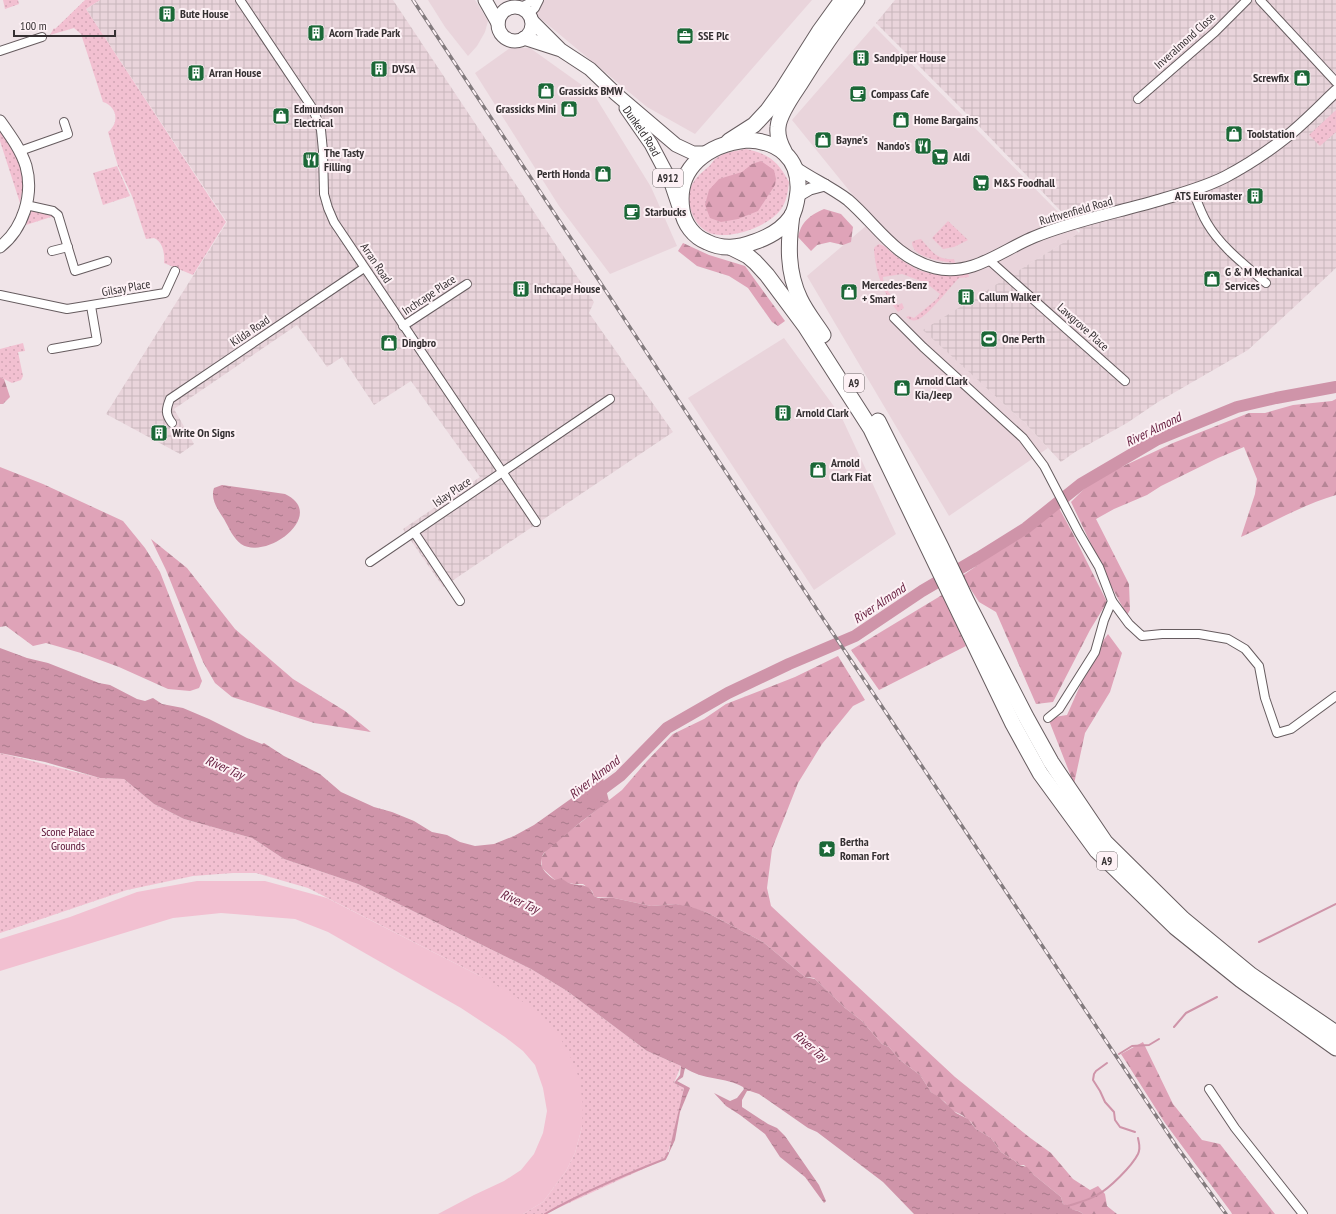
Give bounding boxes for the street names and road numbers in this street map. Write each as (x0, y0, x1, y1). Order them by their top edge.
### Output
street label: Inveralmond Close (1151, 9, 1218, 72)
street label: Dunkeld Road (620, 103, 664, 159)
road number: A912 (653, 169, 683, 187)
street label: Ruthvenfield Road (1037, 193, 1114, 228)
street label: Arran Road (358, 240, 395, 286)
street label: Inchcape Place (399, 271, 458, 318)
street label: Gilsay Place (101, 276, 151, 299)
street label: Lawgrove Place (1054, 300, 1112, 354)
street label: Kilda Road (227, 312, 272, 349)
road number: A9 (844, 374, 864, 392)
street label: Islay Place (430, 473, 474, 510)
road number: A9 (1097, 852, 1117, 870)

